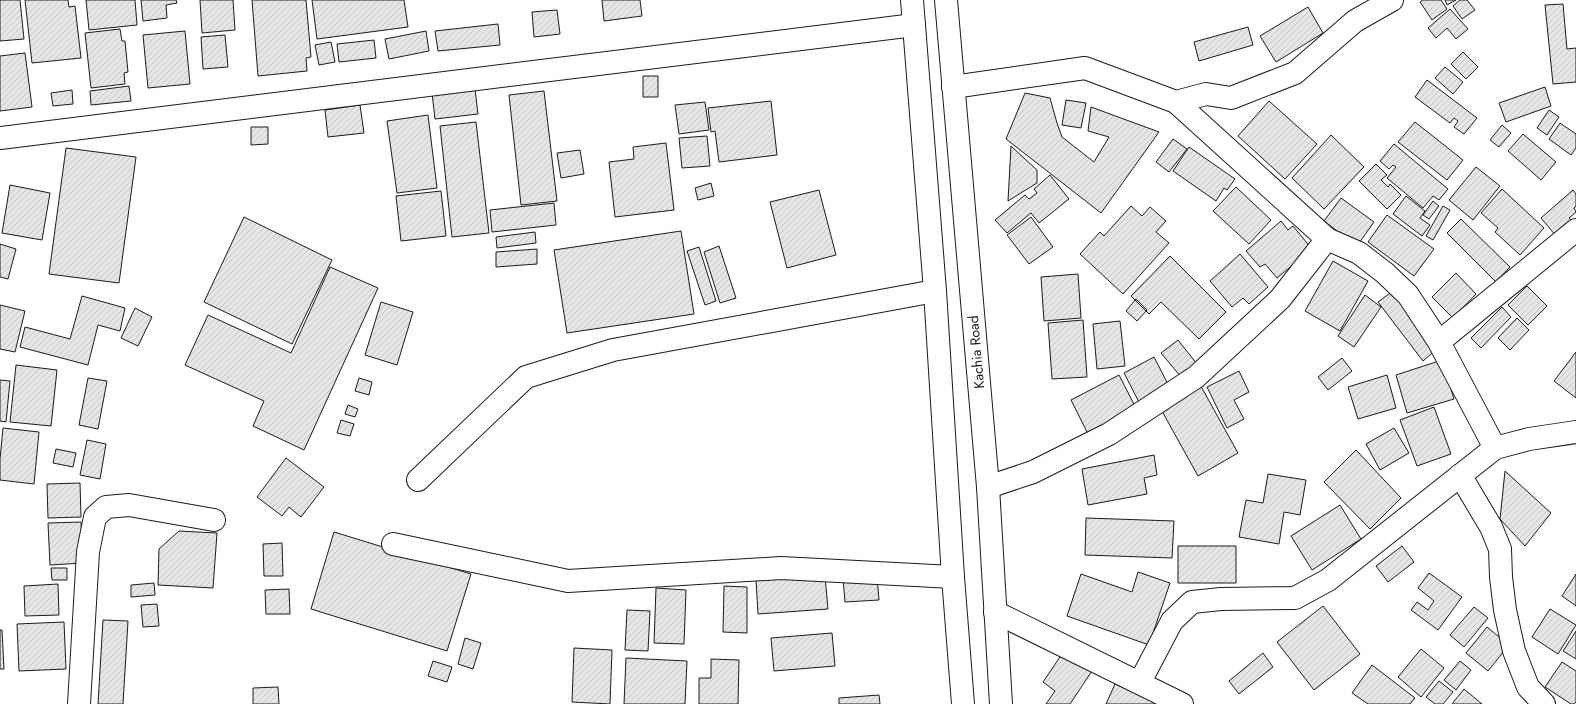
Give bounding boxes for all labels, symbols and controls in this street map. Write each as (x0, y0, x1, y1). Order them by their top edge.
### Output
street label: Kachia Road (963, 315, 989, 389)

